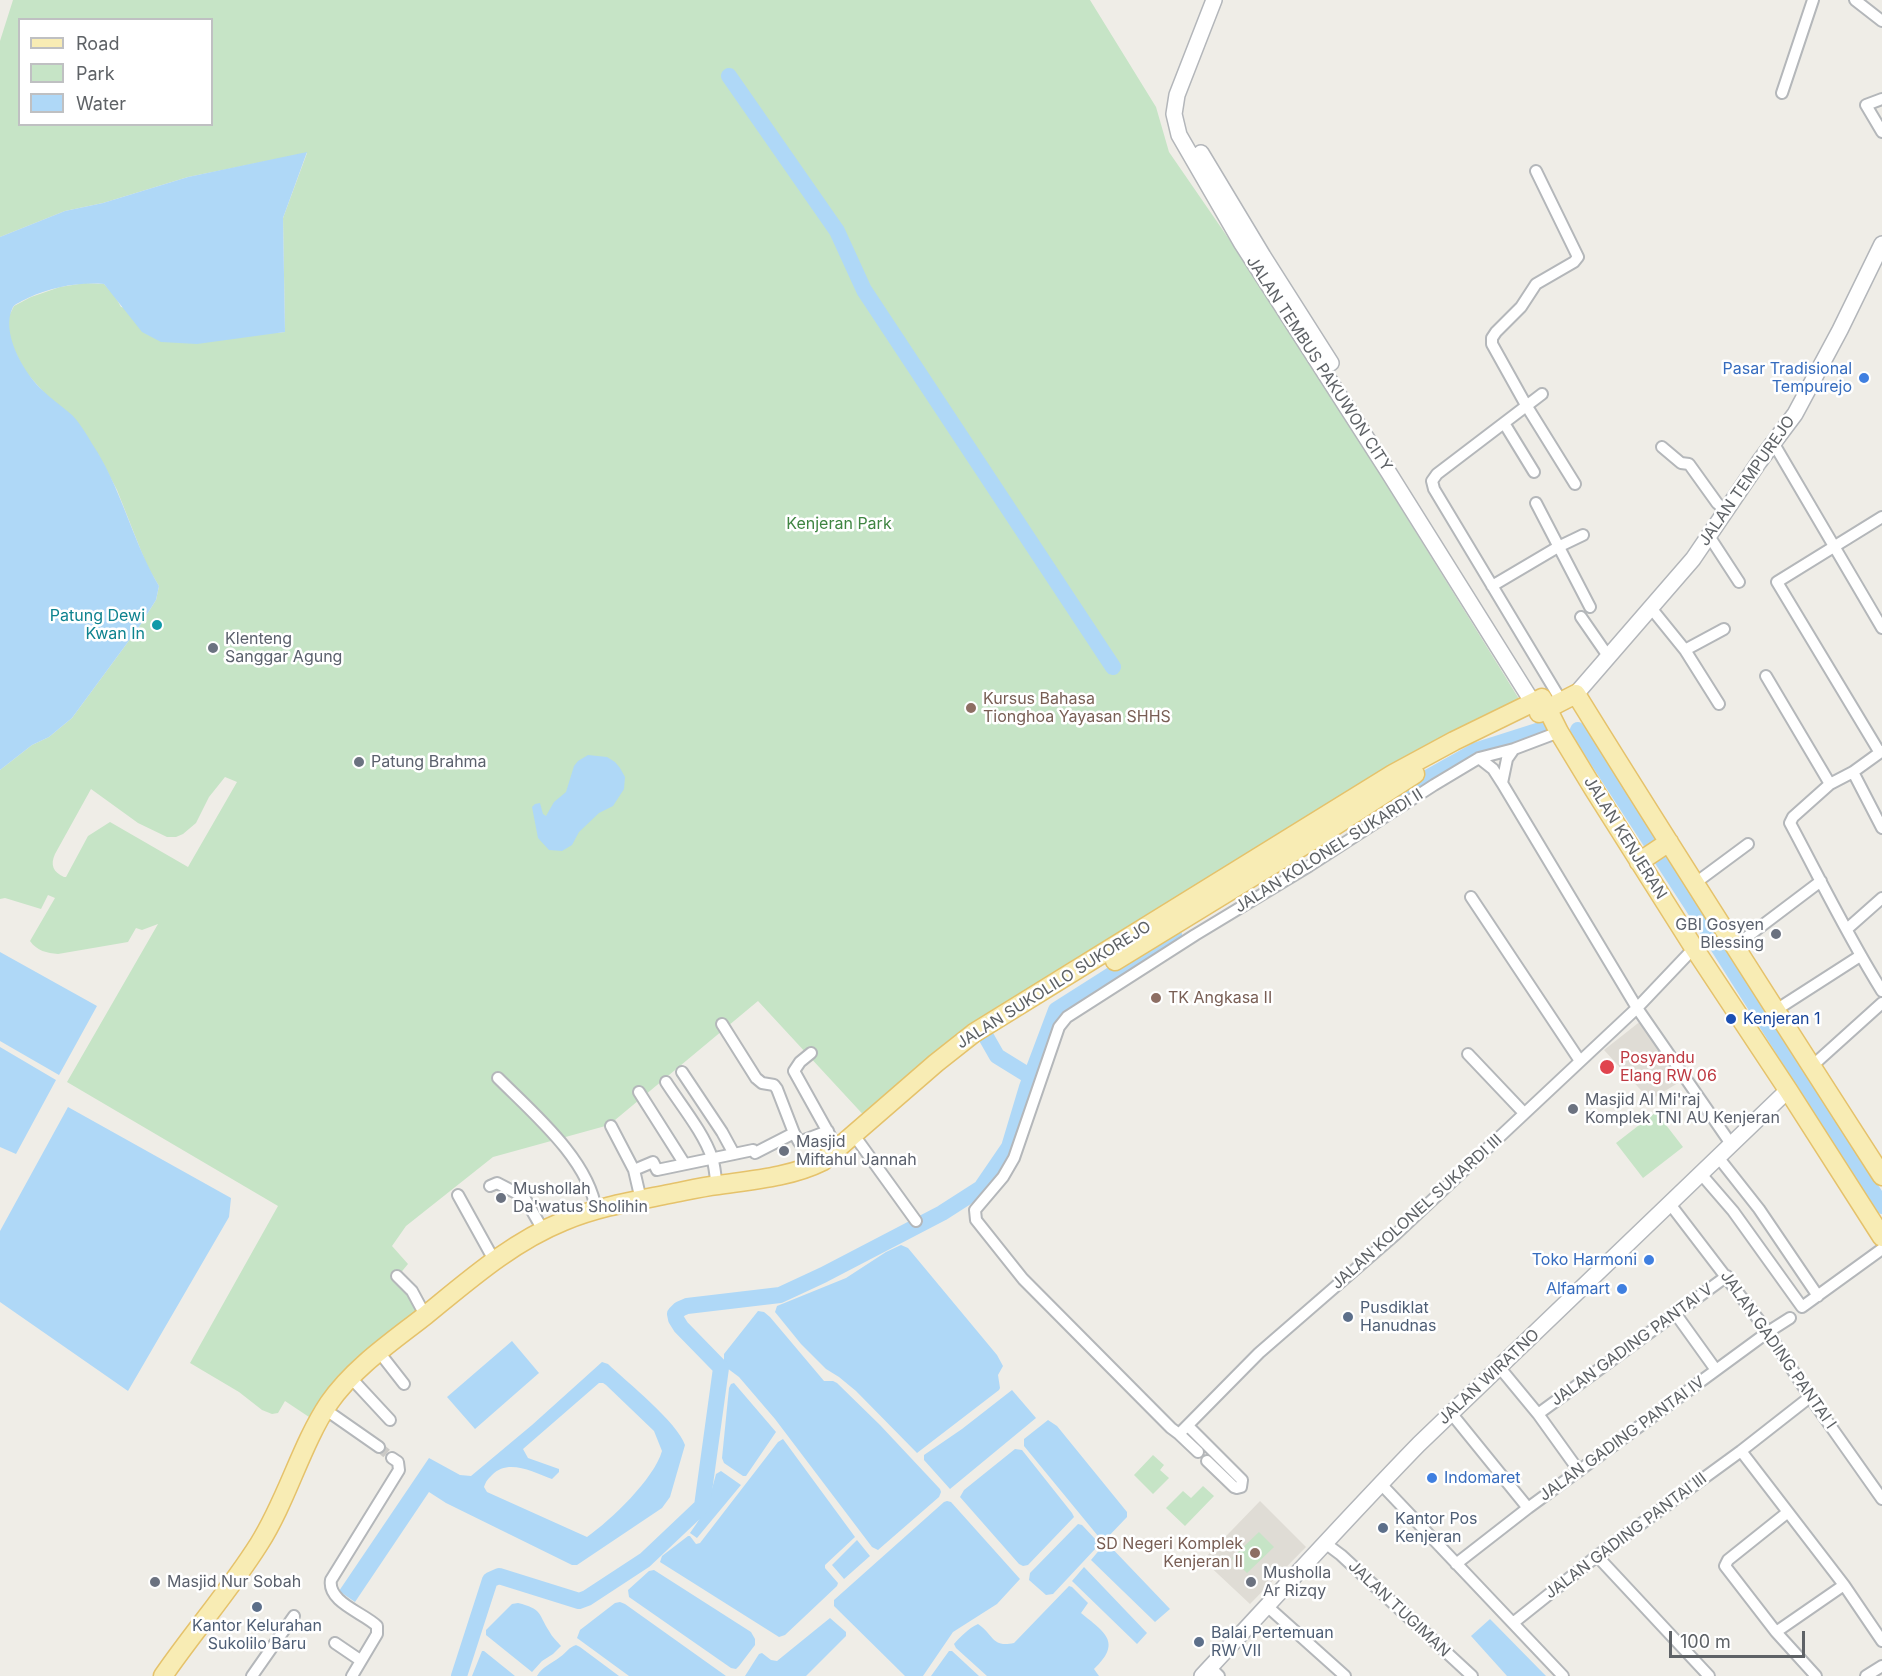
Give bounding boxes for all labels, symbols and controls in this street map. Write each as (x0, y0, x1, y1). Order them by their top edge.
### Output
legend (18, 18, 213, 126)
text: Road (76, 33, 119, 54)
text: Park (76, 63, 115, 84)
text: Water (76, 93, 126, 114)
street label: JALAN TEMBUS PAKUWON CITY (1242, 253, 1396, 475)
place label: Pasar Tradisional Tempurejo (1723, 359, 1852, 397)
marker: Pasar Tradisional Tempurejo (1857, 371, 1871, 385)
street label: JALAN TEMPUREJO (1695, 412, 1799, 550)
park label: Kenjeran Park (786, 514, 892, 534)
place label: Patung Dewi Kwan In (50, 606, 145, 644)
marker: Patung Dewi Kwan In (150, 618, 164, 632)
place label: Klenteng Sanggar Agung (225, 629, 342, 667)
marker: Klenteng Sanggar Agung (206, 641, 220, 655)
place label: Kursus Bahasa Tionghoa Yayasan SHHS (983, 689, 1171, 727)
marker: Kursus Bahasa Tionghoa Yayasan SHHS (964, 701, 978, 715)
place label: Patung Brahma (371, 752, 487, 772)
marker: Patung Brahma (352, 755, 366, 769)
street label: JALAN KENJERAN (1579, 773, 1671, 903)
street label: JALAN KOLONEL SUKARDI II (1231, 785, 1427, 917)
place label: GBI Gosyen Blessing (1675, 915, 1764, 953)
street label: JALAN SUKOLILO SUKOREJO (953, 917, 1155, 1053)
marker: GBI Gosyen Blessing (1769, 927, 1783, 941)
place label: TK Angkasa II (1168, 988, 1272, 1008)
marker: TK Angkasa II (1149, 991, 1163, 1005)
place label: Kenjeran 1 (1743, 1009, 1821, 1029)
marker: Kenjeran 1 (1724, 1012, 1738, 1026)
place label: Posyandu Elang RW 06 (1620, 1048, 1717, 1086)
marker: Posyandu Elang RW 06 (1598, 1058, 1616, 1076)
place label: Masjid Al Mi'raj Komplek TNI AU Kenjeran (1585, 1090, 1780, 1128)
marker: Masjid Al Mi'raj Komplek TNI AU Kenjeran (1566, 1102, 1580, 1116)
street label: JALAN KOLONEL SUKARDI III (1328, 1130, 1506, 1294)
place label: Masjid Miftahul Jannah (796, 1132, 917, 1170)
marker: Masjid Miftahul Jannah (777, 1144, 791, 1158)
place label: Mushollah Da'watus Sholihin (513, 1179, 648, 1217)
marker: Mushollah Da'watus Sholihin (494, 1191, 508, 1205)
place label: Toko Harmoni (1532, 1250, 1637, 1270)
marker: Toko Harmoni (1642, 1253, 1656, 1267)
street label: JALAN GADING PANTAI I (1716, 1267, 1840, 1433)
place label: Alfamart (1546, 1279, 1610, 1299)
street label: JALAN GADING PANTAI V (1547, 1280, 1717, 1410)
marker: Alfamart (1615, 1282, 1629, 1296)
place label: Pusdiklat Hanudnas (1360, 1298, 1436, 1336)
marker: Pusdiklat Hanudnas (1341, 1310, 1355, 1324)
street label: JALAN WIRATNO (1434, 1325, 1544, 1429)
street label: JALAN GADING PANTAI IV (1536, 1373, 1708, 1505)
place label: Indomaret (1444, 1468, 1520, 1488)
street label: JALAN GADING PANTAI III (1541, 1469, 1711, 1603)
marker: Indomaret (1425, 1471, 1439, 1485)
place label: Kantor Pos Kenjeran (1395, 1509, 1478, 1547)
marker: Kantor Pos Kenjeran (1376, 1521, 1390, 1535)
place label: SD Negeri Komplek Kenjeran II (1096, 1534, 1243, 1572)
marker: SD Negeri Komplek Kenjeran II (1248, 1546, 1262, 1560)
street label: JALAN TUGIMAN (1344, 1557, 1454, 1661)
place label: Musholla Ar Rizqy (1263, 1563, 1331, 1601)
place label: Masjid Nur Sobah (167, 1572, 301, 1592)
marker: Masjid Nur Sobah (148, 1575, 162, 1589)
marker: Musholla Ar Rizqy (1244, 1575, 1258, 1589)
marker: Kantor Kelurahan Sukolilo Baru (250, 1600, 264, 1614)
place label: Kantor Kelurahan Sukolilo Baru (192, 1616, 322, 1654)
scale bar (1672, 1619, 1808, 1657)
place label: Balai Pertemuan RW VII (1211, 1623, 1334, 1661)
text: 100 m (1680, 1631, 1731, 1652)
marker: Balai Pertemuan RW VII (1192, 1635, 1206, 1649)

